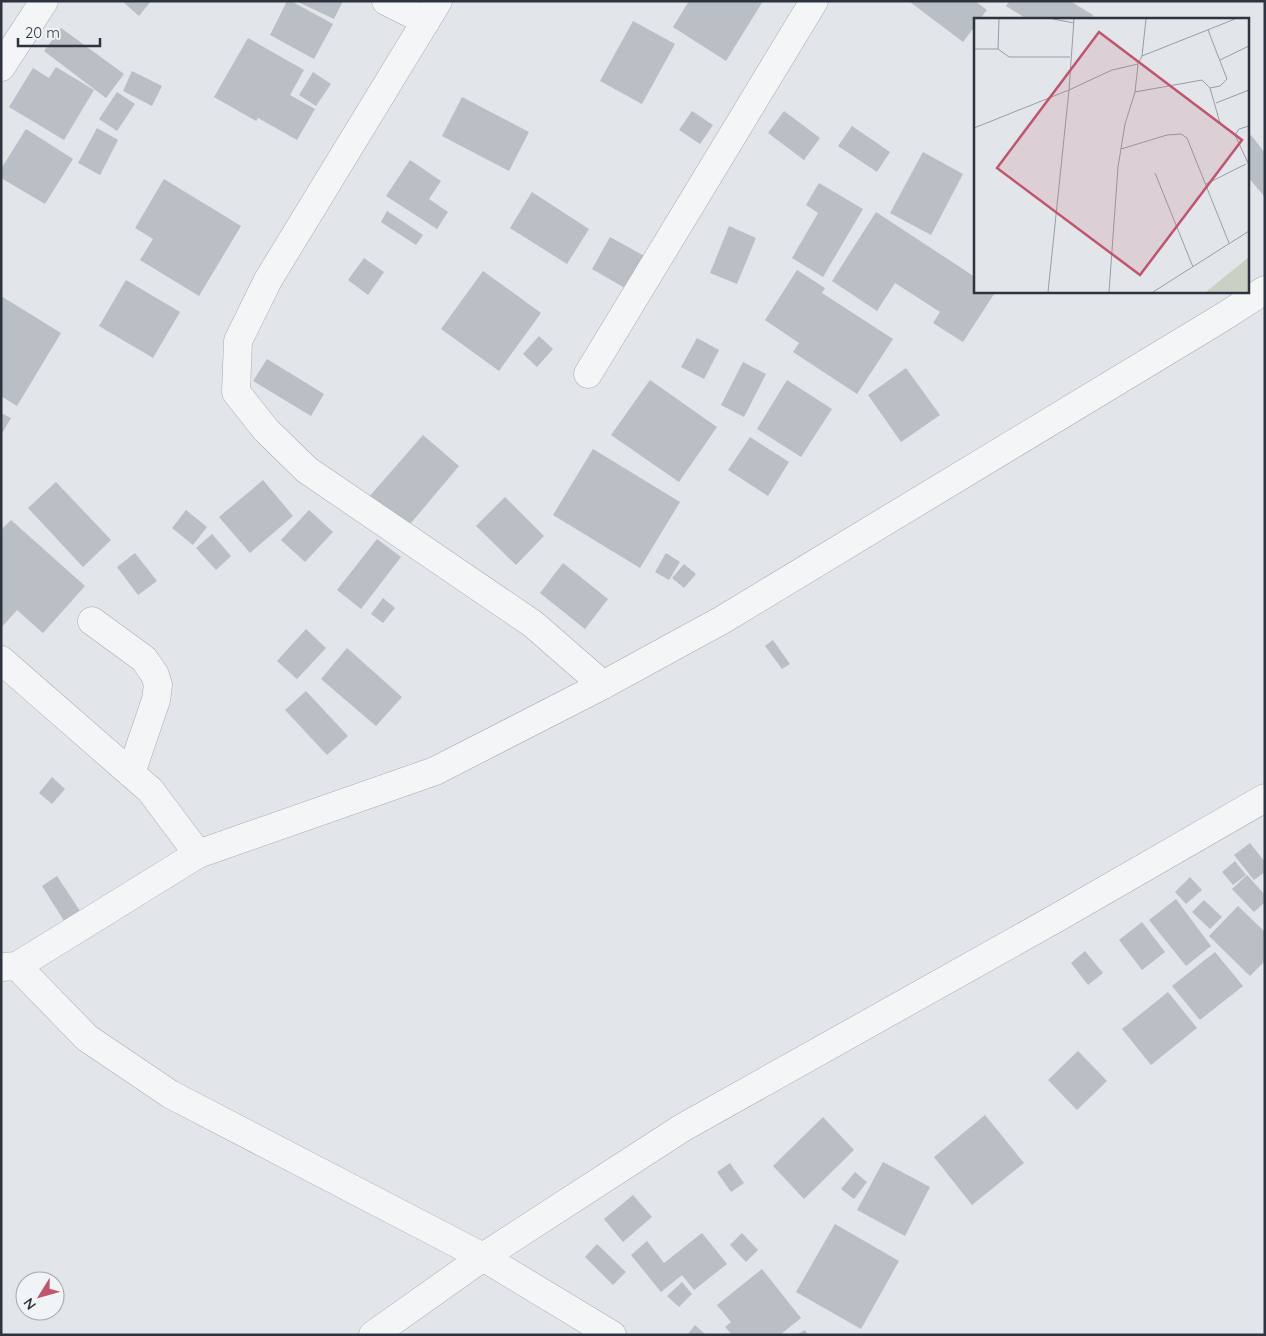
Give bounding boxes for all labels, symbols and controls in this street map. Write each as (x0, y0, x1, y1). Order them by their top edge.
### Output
scale bar (18, 15, 100, 47)
inset map (974, 18, 1248, 292)
text: 20 m (25, 23, 60, 42)
north arrow (15, 1271, 65, 1321)
text: N (19, 1294, 40, 1313)

